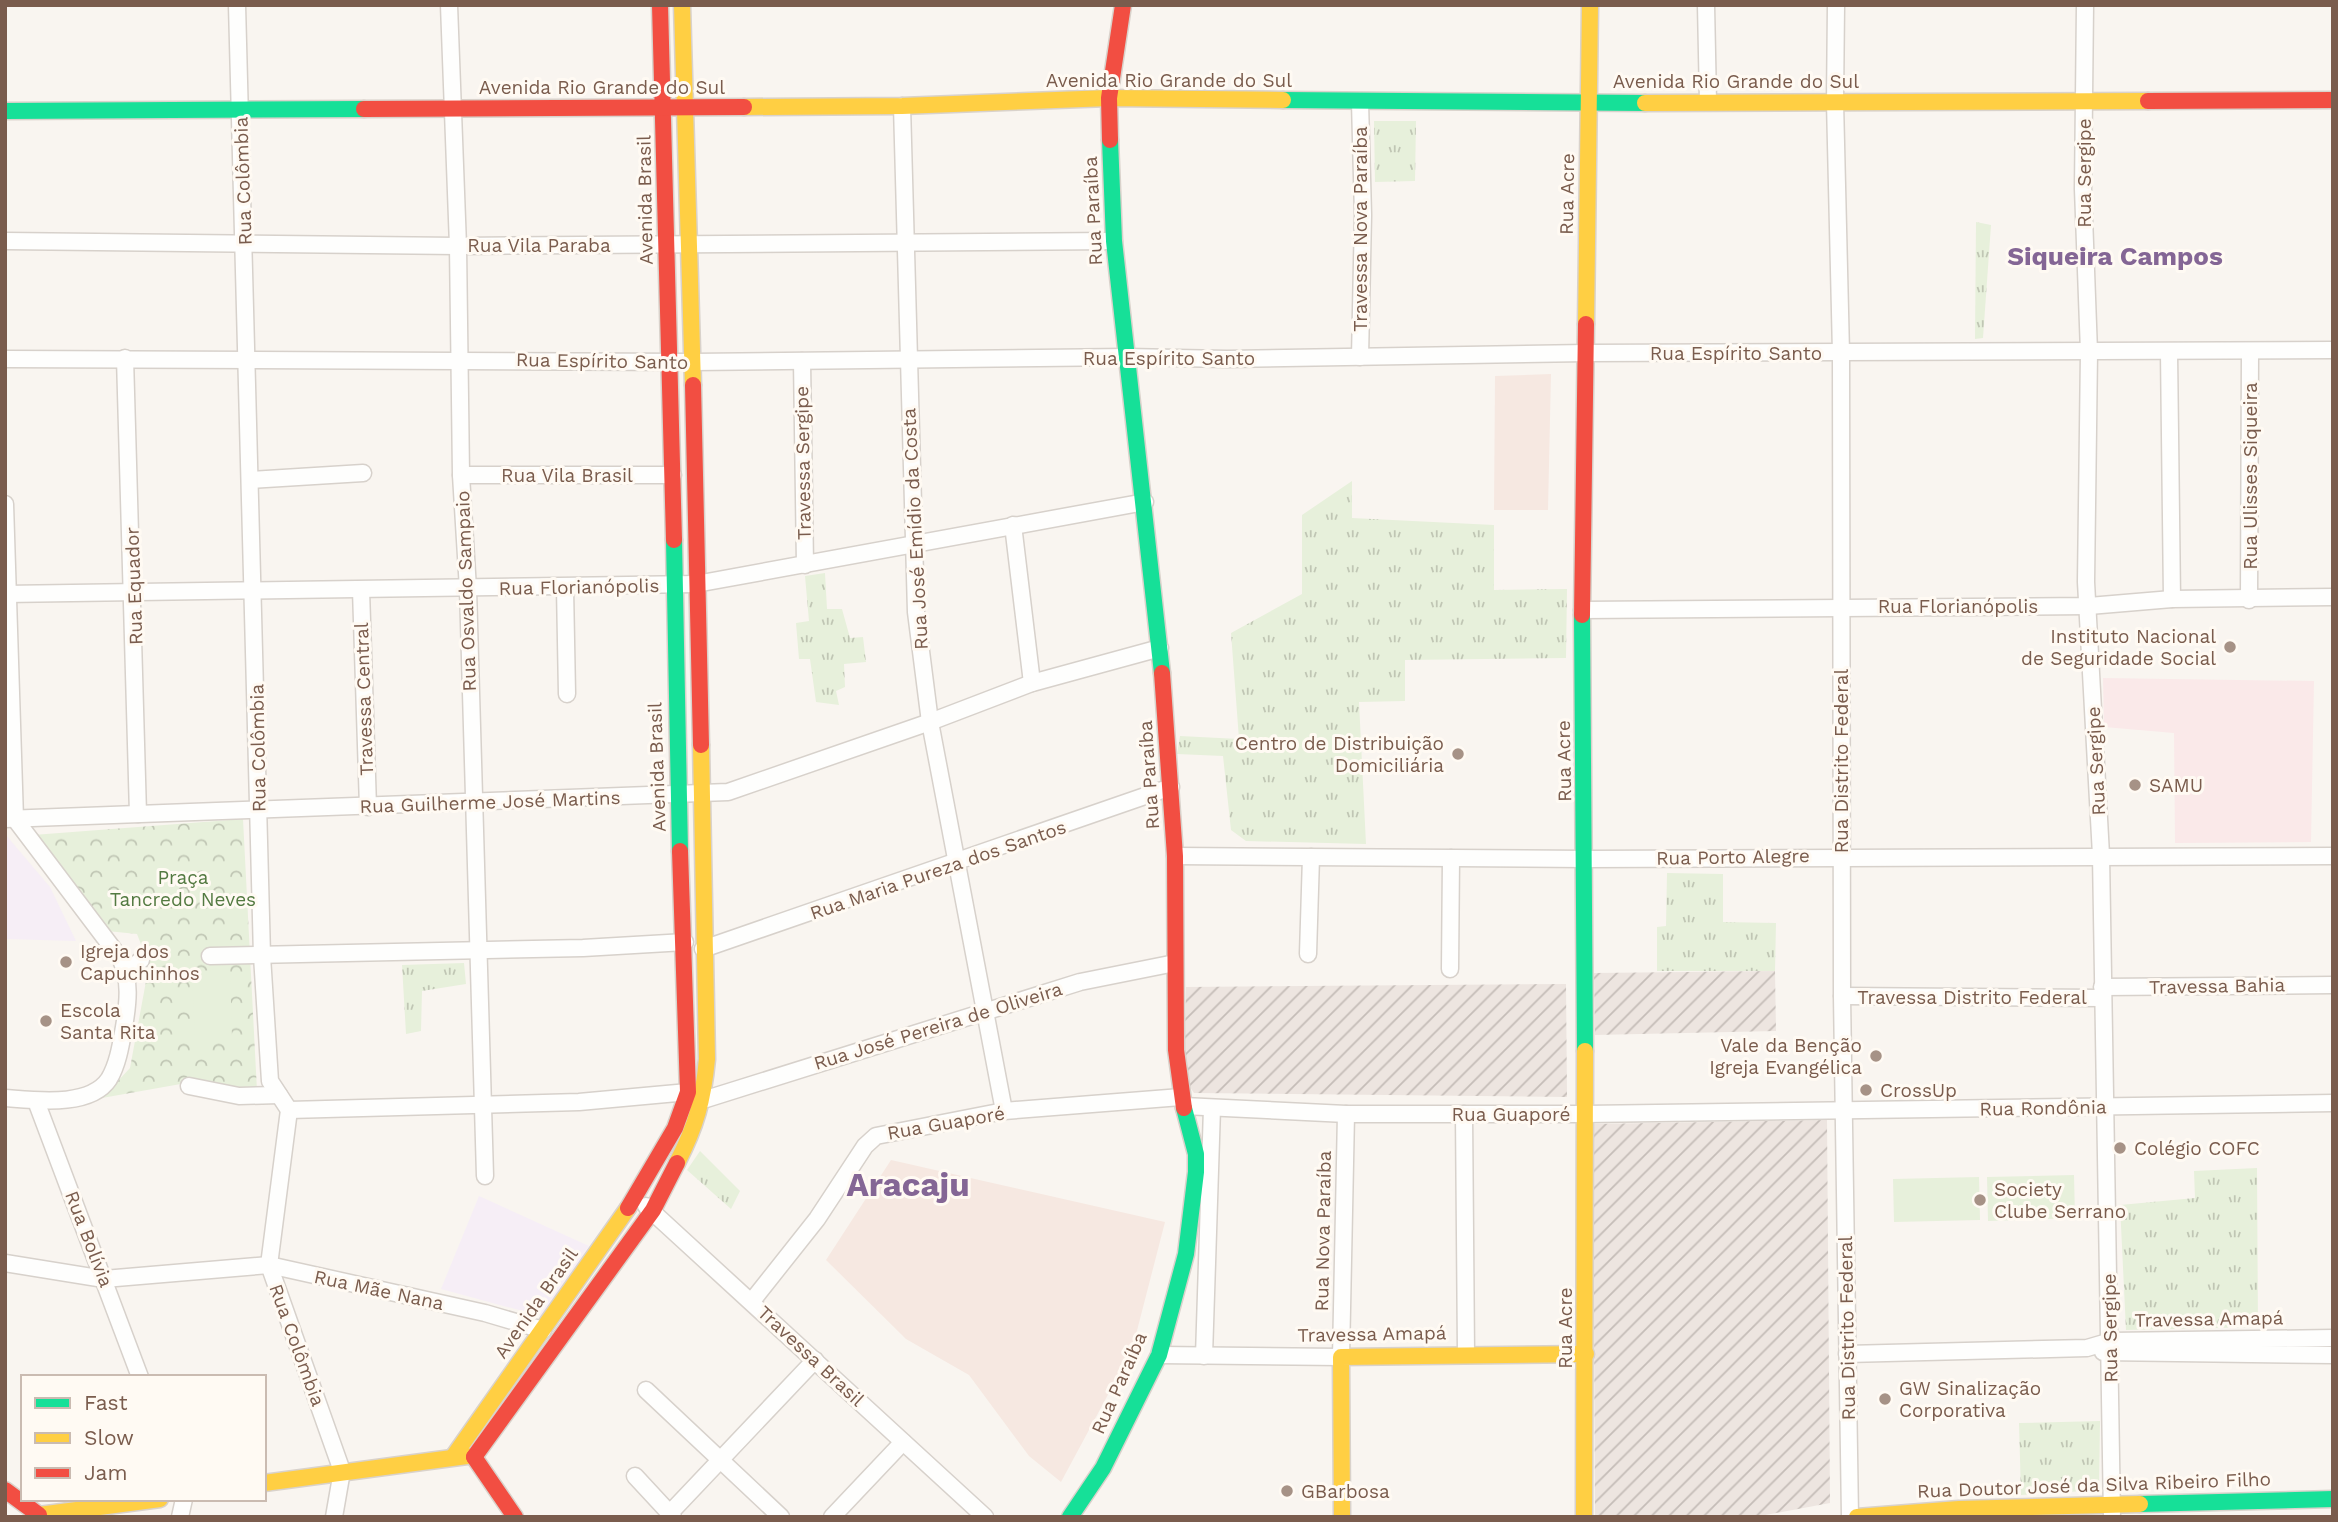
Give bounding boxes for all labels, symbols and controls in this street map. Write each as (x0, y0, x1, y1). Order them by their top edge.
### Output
street label: Avenida Rio Grande do Sul (1046, 69, 1292, 92)
street label: Avenida Rio Grande do Sul (1613, 70, 1859, 93)
street label: Avenida Rio Grande do Sul (479, 76, 725, 99)
street label: Rua Colômbia (229, 116, 257, 246)
street label: Rua Sergipe (2073, 118, 2096, 228)
street label: Travessa Nova Paraíba (1349, 126, 1372, 332)
street label: Avenida Brasil (632, 135, 658, 265)
street label: Rua Acre (1555, 153, 1579, 235)
street label: Rua Paraíba (1079, 156, 1107, 266)
street label: Rua Vila Paraba (467, 234, 611, 257)
district label: Siqueira Campos (2007, 241, 2223, 271)
street label: Rua Espírito Santo (1650, 342, 1822, 365)
street label: Rua Espírito Santo (1083, 347, 1255, 370)
street label: Rua Espírito Santo (516, 348, 688, 374)
street label: Rua Ulisses Siqueira (2239, 382, 2262, 570)
street label: Travessa Sergipe (790, 386, 816, 540)
street label: Rua José Emídio da Costa (897, 407, 933, 650)
street label: Rua Vila Brasil (501, 464, 633, 487)
street label: Rua Osvaldo Sampaio (451, 490, 481, 692)
street label: Rua Equador (120, 526, 148, 645)
street label: Rua Florianópolis (498, 574, 660, 600)
street label: Rua Florianópolis (1878, 595, 2038, 618)
street label: Travessa Central (350, 622, 378, 776)
place label: Instituto Nacional de Seguridade Social (2021, 625, 2216, 670)
marker: Instituto Nacional de Seguridade Social (2222, 639, 2238, 655)
street label: Rua Distrito Federal (1830, 668, 1853, 853)
street label: Rua Colômbia (245, 683, 271, 812)
street label: Avenida Brasil (643, 702, 671, 832)
street label: Rua Sergipe (2082, 706, 2110, 816)
street label: Rua Paraíba (1134, 719, 1164, 830)
street label: Rua Acre (1552, 720, 1576, 802)
place label: Centro de Distribuição Domiciliária (1235, 732, 1444, 777)
marker: Centro de Distribuição Domiciliária (1450, 746, 1466, 762)
place label: SAMU (2149, 774, 2203, 797)
marker: SAMU (2127, 777, 2143, 793)
street label: Rua Guilherme José Martins (359, 786, 621, 818)
street label: Rua Maria Pureza dos Santos (807, 815, 1069, 925)
street label: Rua Porto Alegre (1656, 844, 1810, 870)
park label: Praça Tancredo Neves (110, 866, 256, 911)
place label: Igreja dos Capuchinhos (80, 940, 200, 985)
marker: Igreja dos Capuchinhos (58, 954, 74, 970)
street label: Travessa Bahia (2149, 973, 2286, 999)
street label: Rua José Pereira de Oliveira (811, 977, 1065, 1075)
street label: Travessa Distrito Federal (1857, 986, 2087, 1009)
place label: Escola Santa Rita (60, 999, 156, 1044)
marker: Escola Santa Rita (38, 1013, 54, 1029)
place label: Vale da Benção Igreja Evangélica (1709, 1034, 1862, 1079)
marker: Vale da Benção Igreja Evangélica (1868, 1048, 1884, 1064)
place label: CrossUp (1880, 1079, 1957, 1102)
marker: CrossUp (1858, 1082, 1874, 1098)
street label: Rua Rondônia (1979, 1095, 2107, 1121)
street label: Rua Guaporé (885, 1101, 1007, 1145)
street label: Rua Guaporé (1452, 1103, 1570, 1126)
place label: Colégio COFC (2134, 1137, 2260, 1160)
marker: Colégio COFC (2112, 1140, 2128, 1156)
street label: Rua Nova Paraíba (1310, 1150, 1336, 1312)
district label: Aracaju (846, 1165, 970, 1204)
place label: Society Clube Serrano (1994, 1178, 2126, 1223)
street label: Rua Bolívia (60, 1188, 118, 1291)
marker: Society Clube Serrano (1972, 1192, 1988, 1208)
street label: Rua Distrito Federal (1834, 1235, 1860, 1421)
street label: Avenida Brasil (489, 1243, 583, 1363)
street label: Rua Mãe Nana (312, 1265, 446, 1315)
street label: Rua Sergipe (2098, 1273, 2122, 1383)
street label: Rua Colômbia (264, 1281, 330, 1410)
street label: Rua Acre (1554, 1287, 1577, 1369)
street label: Travessa Brasil (753, 1301, 869, 1411)
street label: Travessa Amapá (2134, 1306, 2284, 1332)
street label: Travessa Amapá (1297, 1321, 1447, 1347)
street label: Rua Paraíba (1086, 1328, 1152, 1438)
legend (21, 1375, 266, 1501)
place label: GW Sinalização Corporativa (1899, 1377, 2041, 1422)
text: Fast (84, 1390, 128, 1415)
marker: GW Sinalização Corporativa (1877, 1391, 1893, 1407)
text: Slow (84, 1425, 134, 1450)
text: Jam (84, 1460, 127, 1485)
street label: Rua Doutor José da Silva Ribeiro Filho (1917, 1467, 2271, 1503)
place label: GBarbosa (1301, 1480, 1390, 1503)
marker: GBarbosa (1279, 1483, 1295, 1499)

